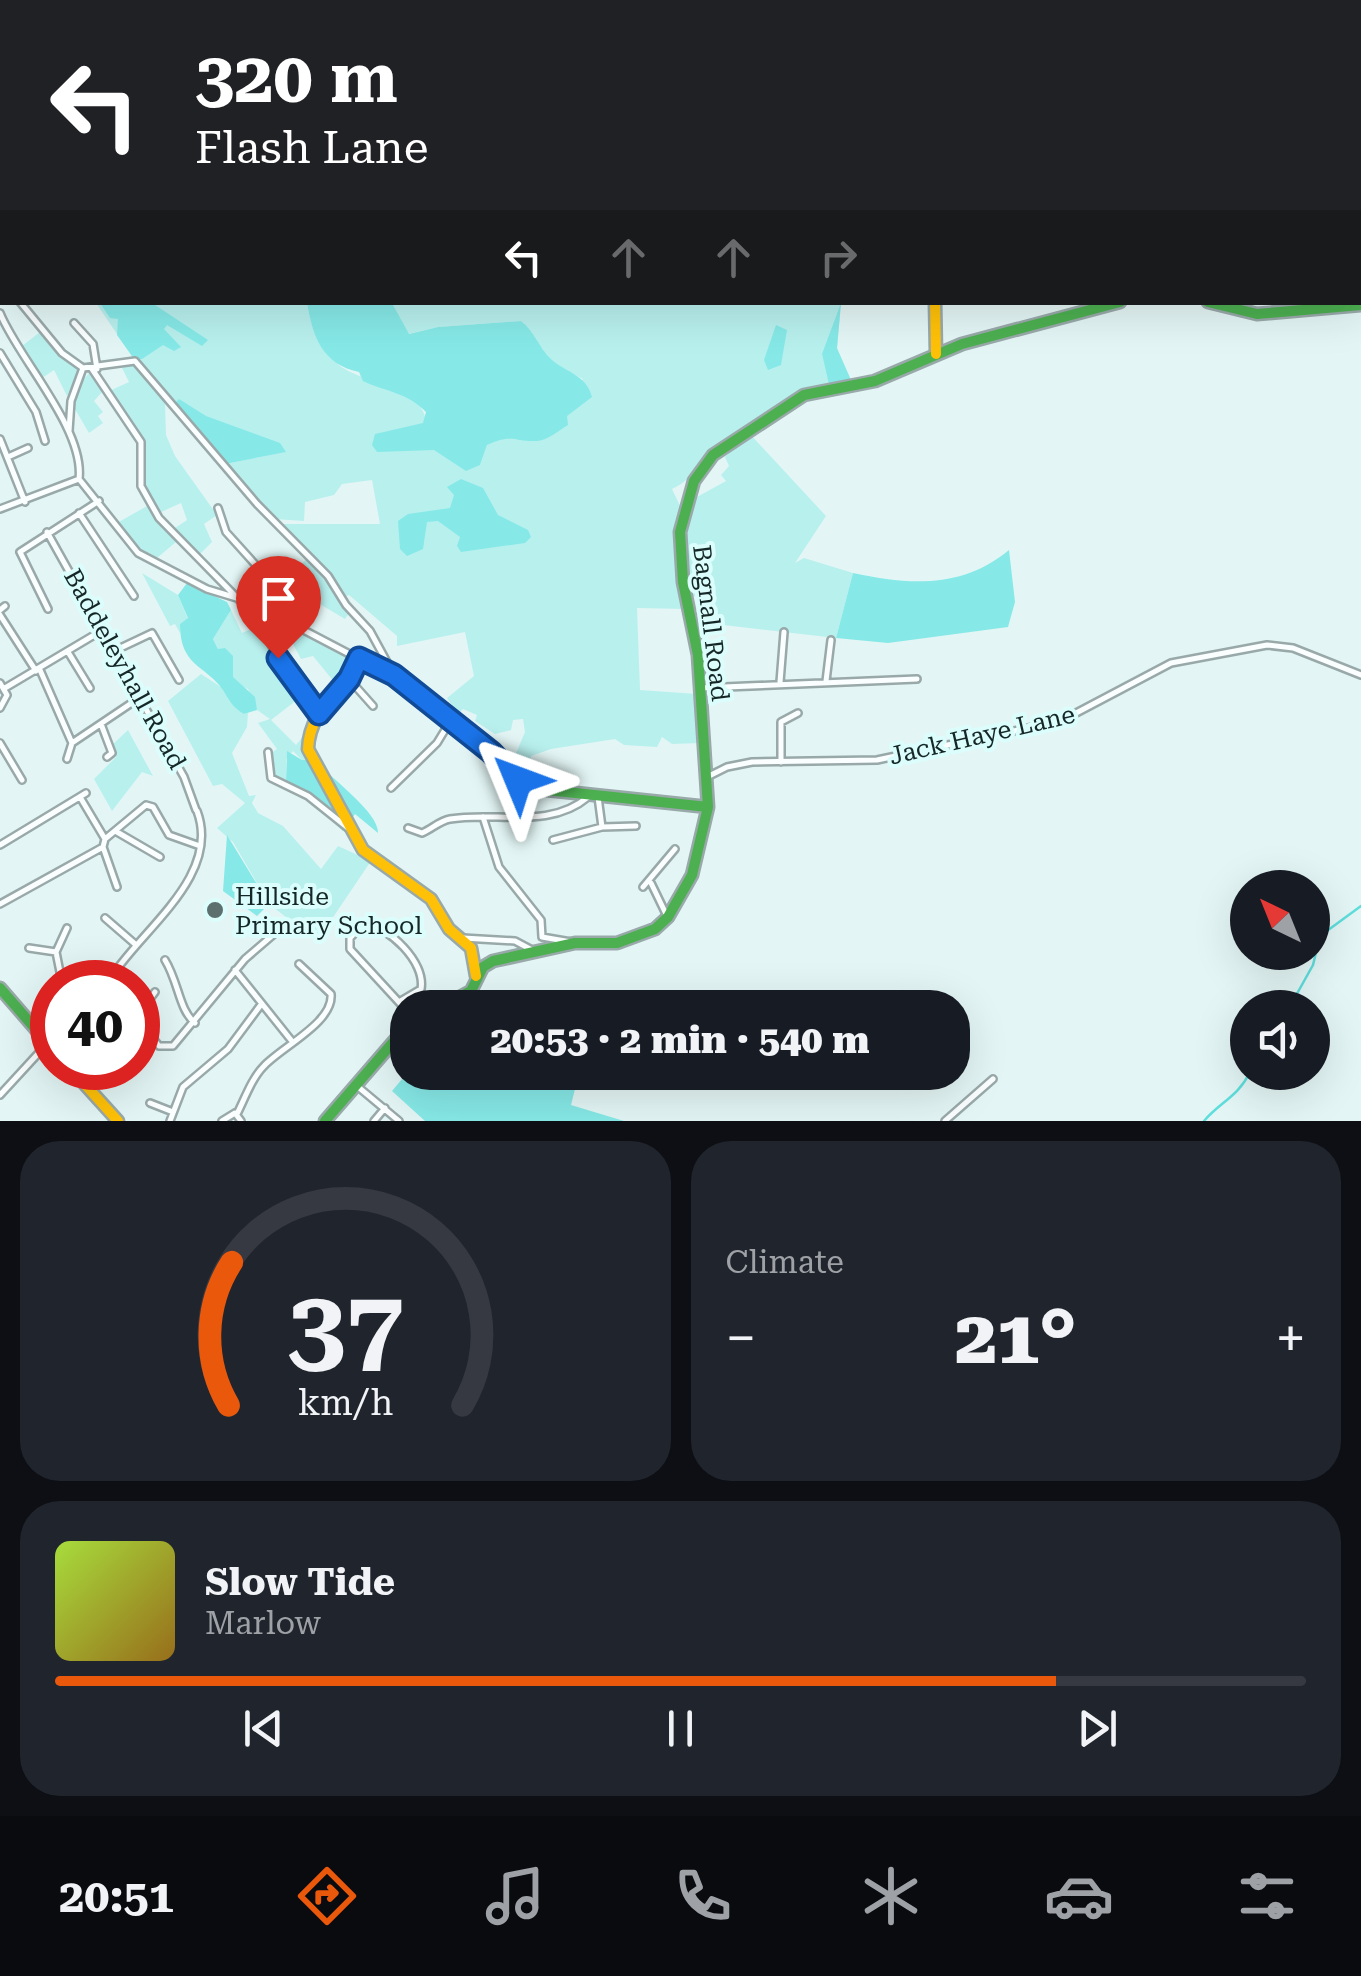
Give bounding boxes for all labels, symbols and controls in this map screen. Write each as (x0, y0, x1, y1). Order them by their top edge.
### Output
text: 320 m (195, 37, 398, 119)
icon: left (30, 40, 160, 170)
text: Flash Lane (195, 121, 429, 174)
icon: left (496, 230, 551, 285)
icon: ahead (601, 230, 656, 285)
icon: ahead (706, 230, 761, 285)
icon: right (811, 230, 866, 285)
street label: Bagnall Road (687, 543, 735, 703)
pin (236, 556, 321, 659)
street label: Baddeleyhall Road (58, 564, 192, 774)
icon: arrive (251, 571, 306, 626)
street label: Jack Haye Lane (886, 700, 1078, 770)
position arrow (466, 728, 570, 832)
north arrow (1230, 870, 1330, 970)
map controls (1230, 870, 1330, 1090)
place label: Hillside Primary School (235, 882, 422, 940)
marker: Hillside Primary School (204, 899, 226, 921)
speed limit sign: 40 (30, 960, 160, 1090)
button: sound (1230, 990, 1330, 1090)
text: 20:53 · 2 min · 540 m (490, 1018, 870, 1062)
text: Climate (726, 1243, 844, 1281)
text: 37 (287, 1267, 403, 1388)
text: 21° (955, 1293, 1077, 1381)
text: − (726, 1306, 756, 1370)
text: + (1275, 1306, 1306, 1370)
text: km/h (297, 1382, 393, 1424)
text: Slow Tide (205, 1560, 395, 1604)
text: Marlow (205, 1604, 321, 1642)
icon: previous (236, 1701, 291, 1756)
icon: pause (653, 1701, 708, 1756)
icon: next (1070, 1701, 1125, 1756)
icon: directions (292, 1861, 362, 1931)
icon: music (480, 1861, 550, 1931)
icon: phone (668, 1861, 738, 1931)
icon: climate (856, 1861, 926, 1931)
icon: car (1044, 1861, 1114, 1931)
icon: filters (1232, 1861, 1302, 1931)
text: 20:51 (59, 1870, 174, 1923)

